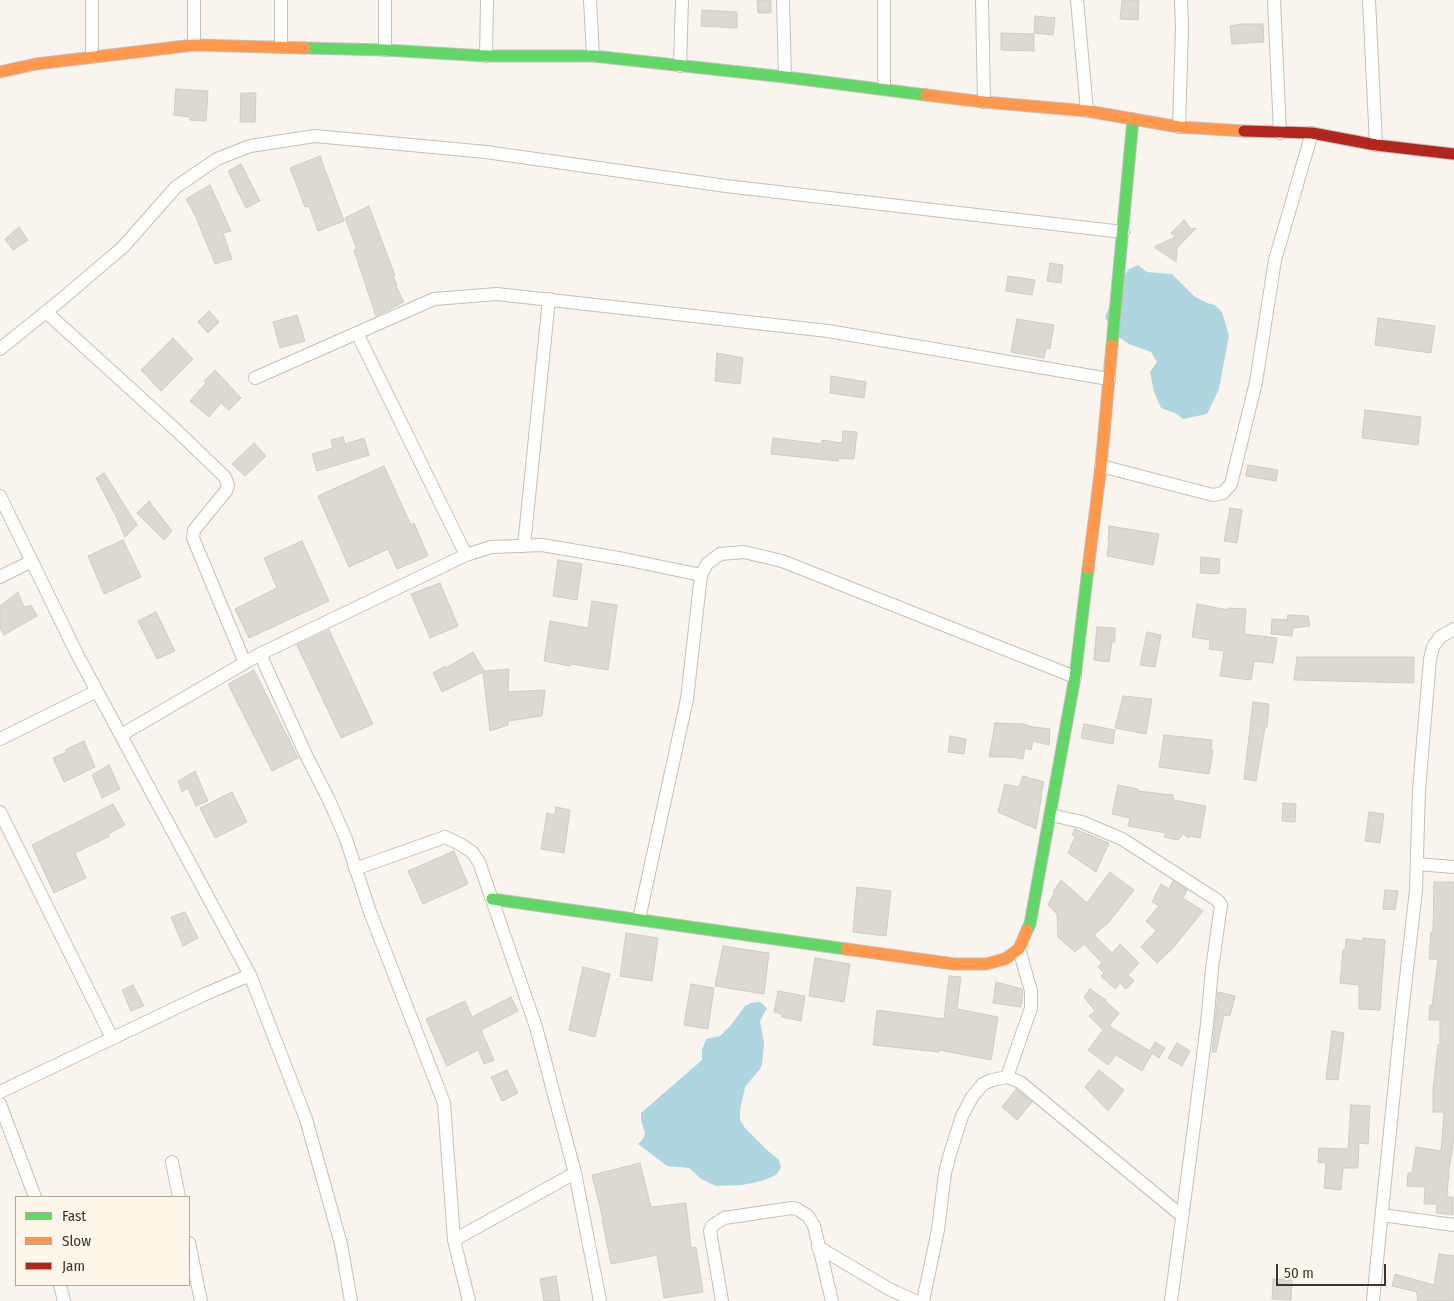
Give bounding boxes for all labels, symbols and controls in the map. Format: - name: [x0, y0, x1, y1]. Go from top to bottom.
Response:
- legend: [15, 1196, 190, 1286]
- text: Fast: [62, 1207, 86, 1225]
- text: Slow: [62, 1232, 91, 1250]
- scale bar: [1279, 1254, 1389, 1286]
- text: Jam: [62, 1257, 85, 1275]
- text: 50 m: [1284, 1264, 1314, 1282]

